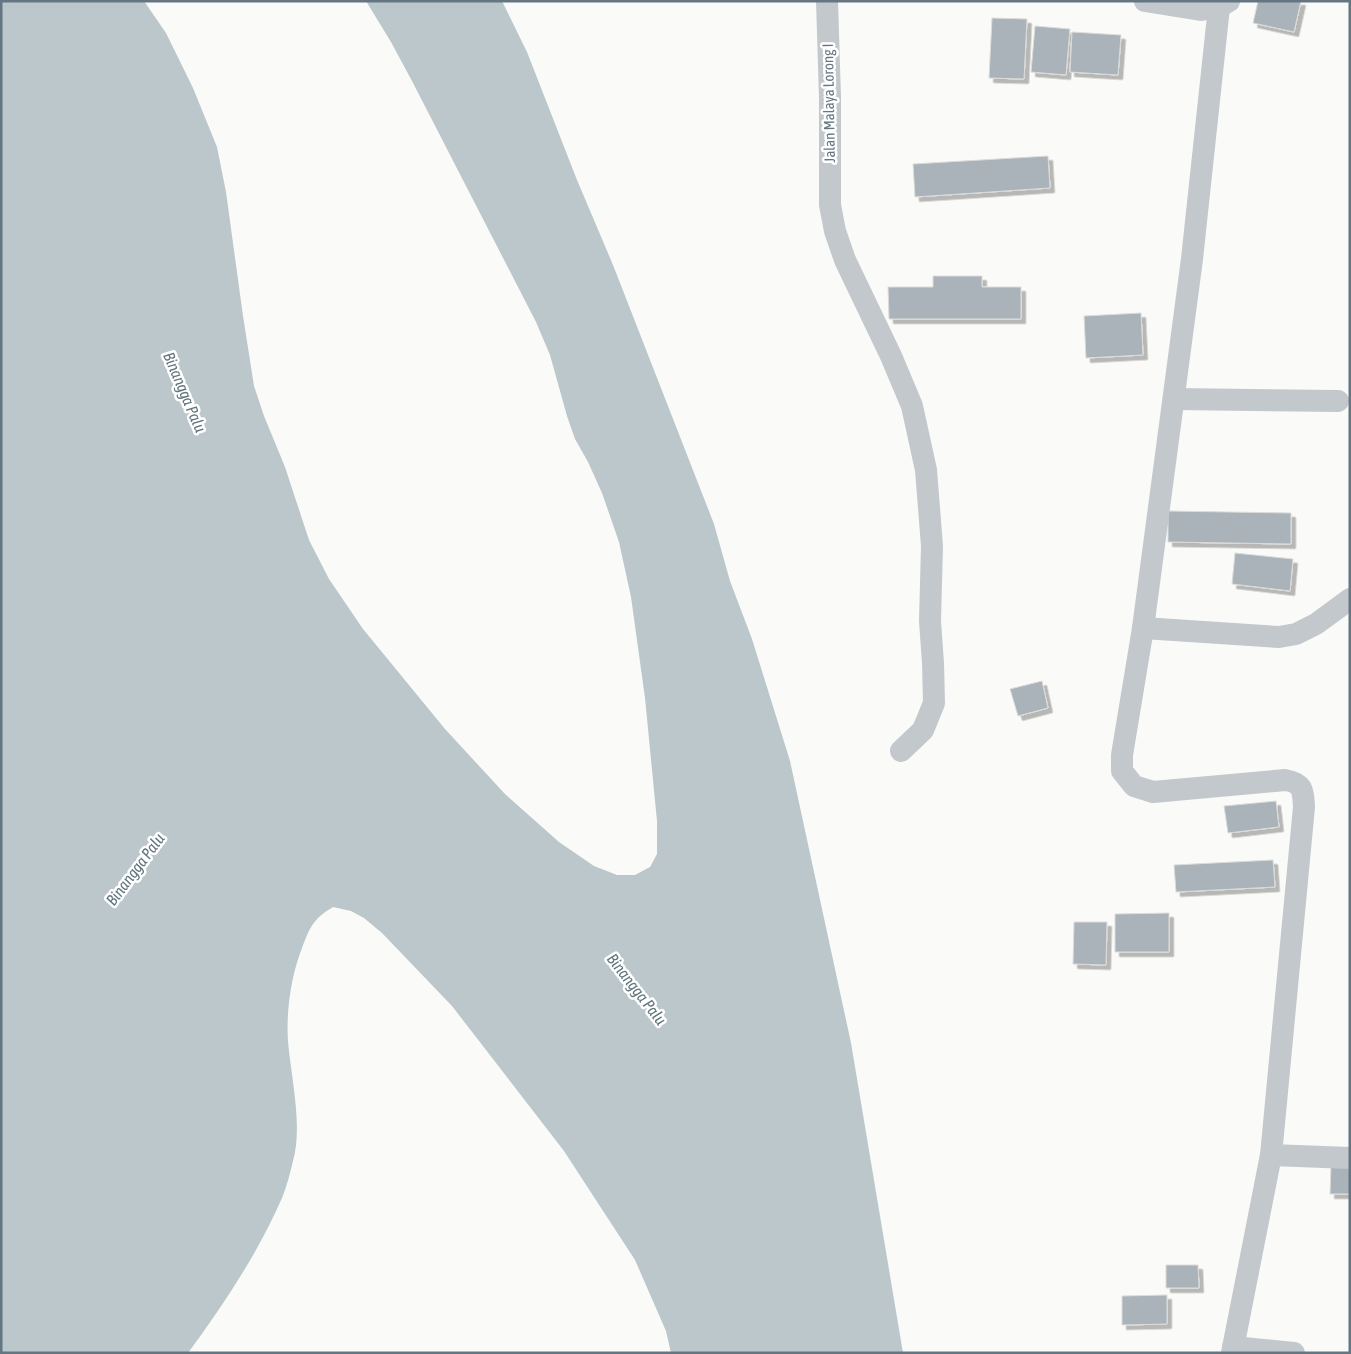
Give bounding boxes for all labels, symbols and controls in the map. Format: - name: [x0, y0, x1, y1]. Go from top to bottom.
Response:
- street label: Jalan Malaya Lorong I: [819, 43, 838, 163]
- water label: Binangga Palu: [159, 349, 210, 435]
- water label: Binangga Palu: [102, 829, 169, 909]
- water label: Binangga Palu: [603, 950, 671, 1029]

